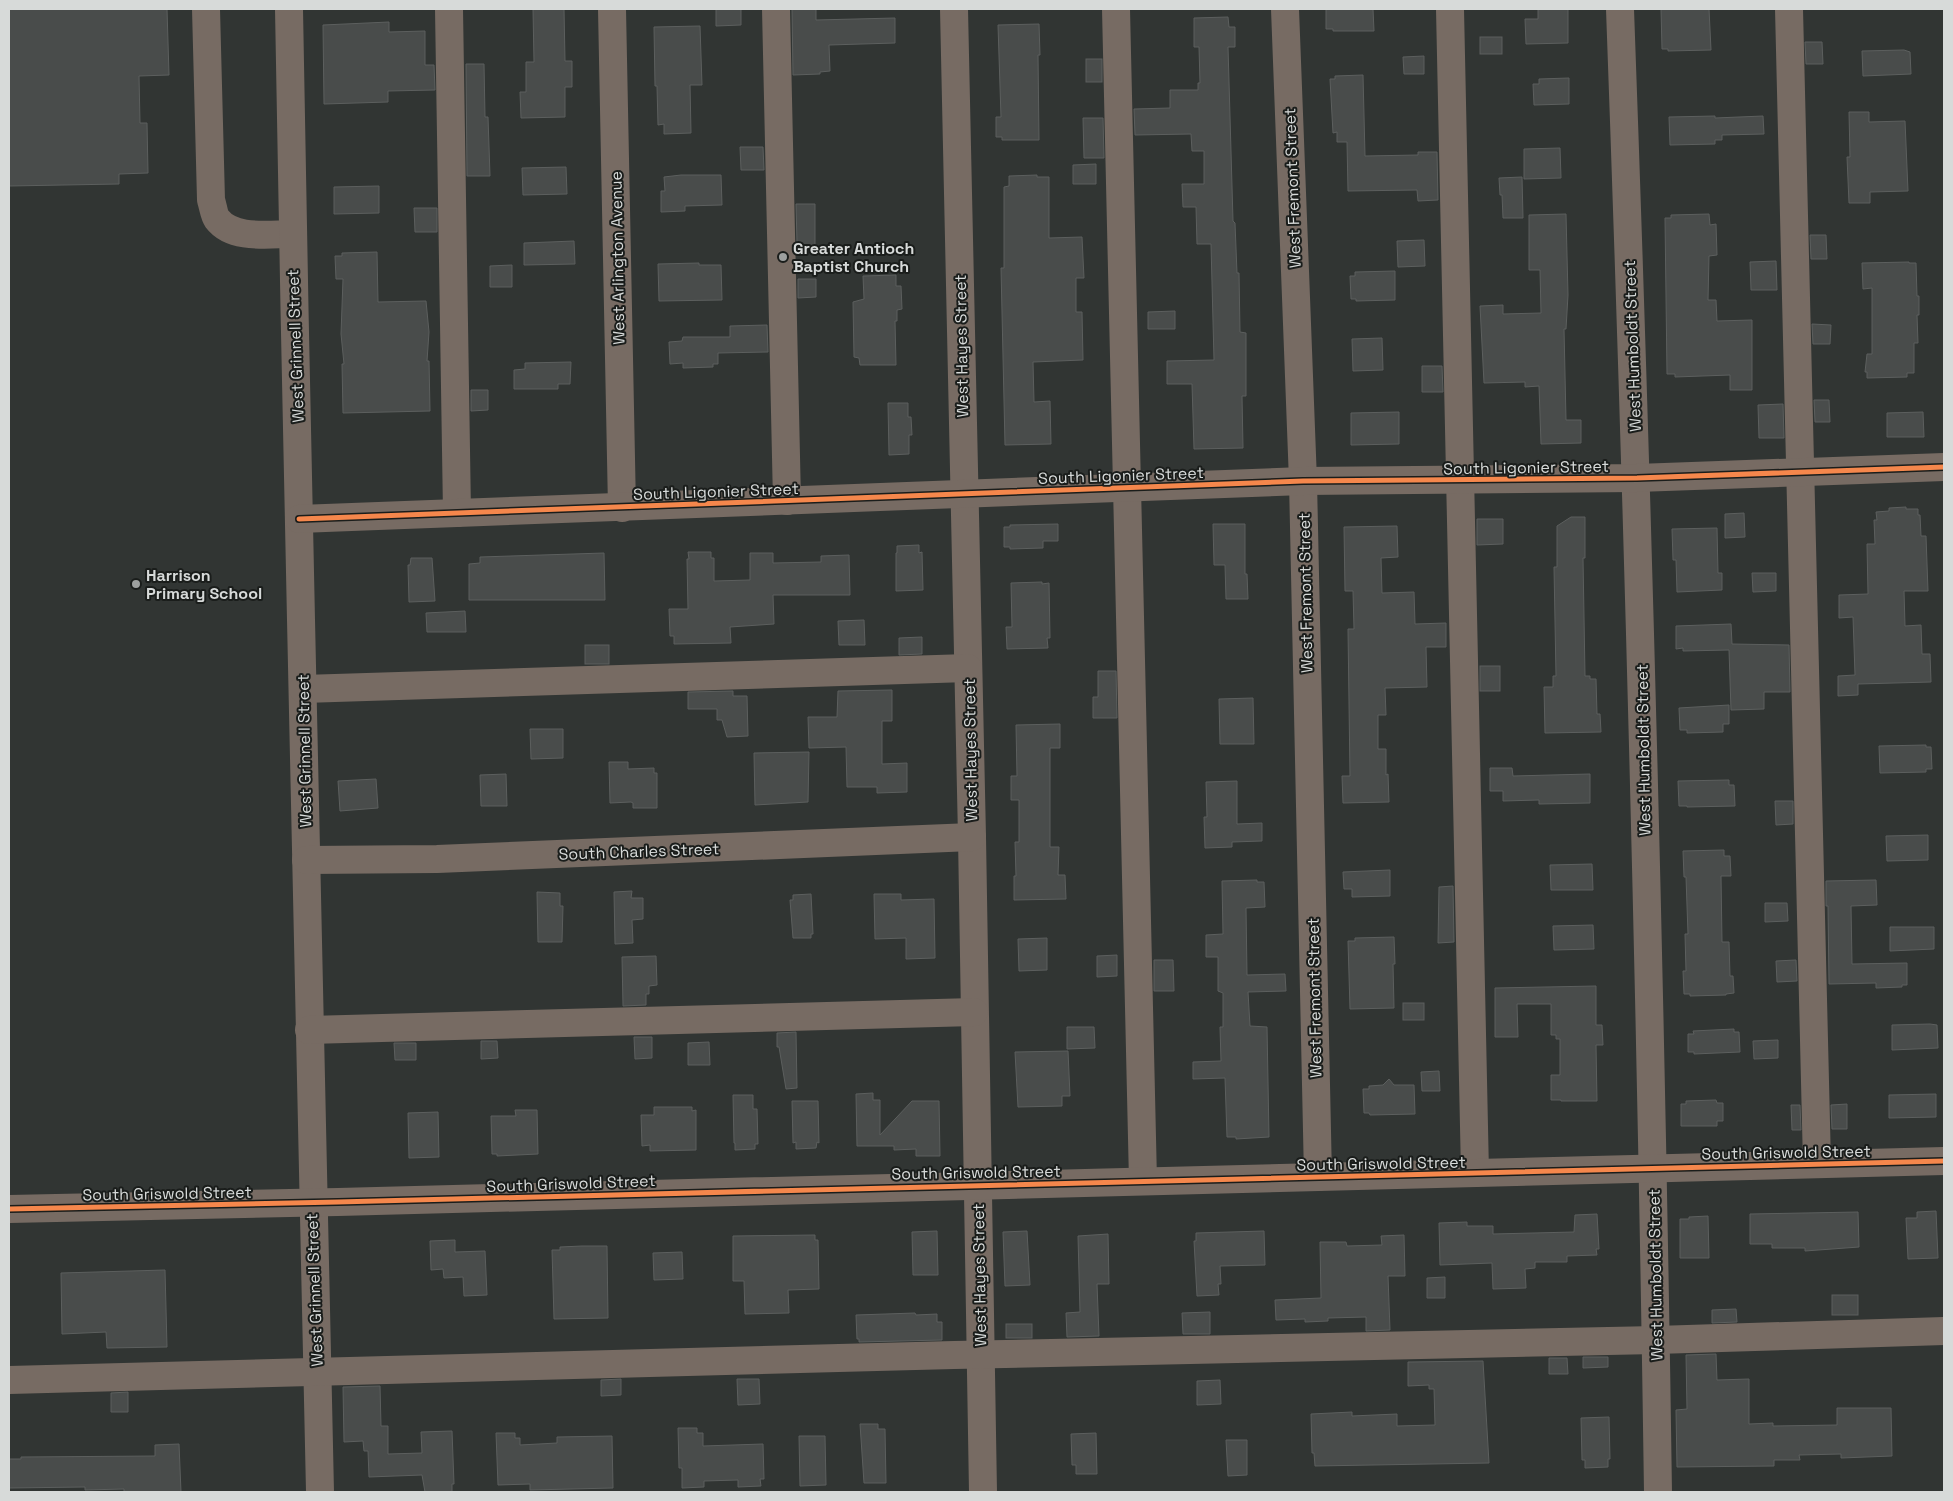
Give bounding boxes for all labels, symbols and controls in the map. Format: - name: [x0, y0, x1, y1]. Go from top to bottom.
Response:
- street label: West Fremont Street: [1279, 107, 1306, 269]
- street label: West Arlington Avenue: [605, 171, 630, 345]
- place label: Greater Antioch Baptist Church: [793, 238, 914, 277]
- marker: Greater Antioch Baptist Church: [777, 251, 789, 263]
- street label: West Humboldt Street: [1619, 260, 1646, 432]
- street label: West Grinnell Street: [282, 269, 309, 423]
- street label: West Hayes Street: [950, 274, 973, 418]
- street label: South Ligonier Street: [1443, 456, 1609, 479]
- street label: South Ligonier Street: [1038, 462, 1204, 489]
- street label: South Ligonier Street: [633, 478, 799, 505]
- street label: West Fremont Street: [1294, 513, 1317, 673]
- place label: Harrison Primary School: [146, 565, 262, 604]
- marker: Harrison Primary School: [130, 578, 142, 590]
- street label: West Humboldt Street: [1632, 664, 1655, 836]
- street label: West Grinnell Street: [293, 674, 316, 828]
- street label: West Hayes Street: [959, 678, 982, 822]
- street label: South Charles Street: [558, 838, 720, 865]
- street label: West Fremont Street: [1303, 918, 1326, 1078]
- street label: South Griswold Street: [1701, 1141, 1871, 1164]
- street label: South Griswold Street: [1296, 1152, 1466, 1175]
- street label: South Griswold Street: [891, 1161, 1061, 1184]
- street label: South Griswold Street: [486, 1170, 656, 1197]
- street label: South Griswold Street: [82, 1182, 252, 1205]
- street label: West Humboldt Street: [1644, 1189, 1667, 1361]
- street label: West Hayes Street: [968, 1203, 991, 1347]
- street label: West Grinnell Street: [301, 1213, 328, 1367]

